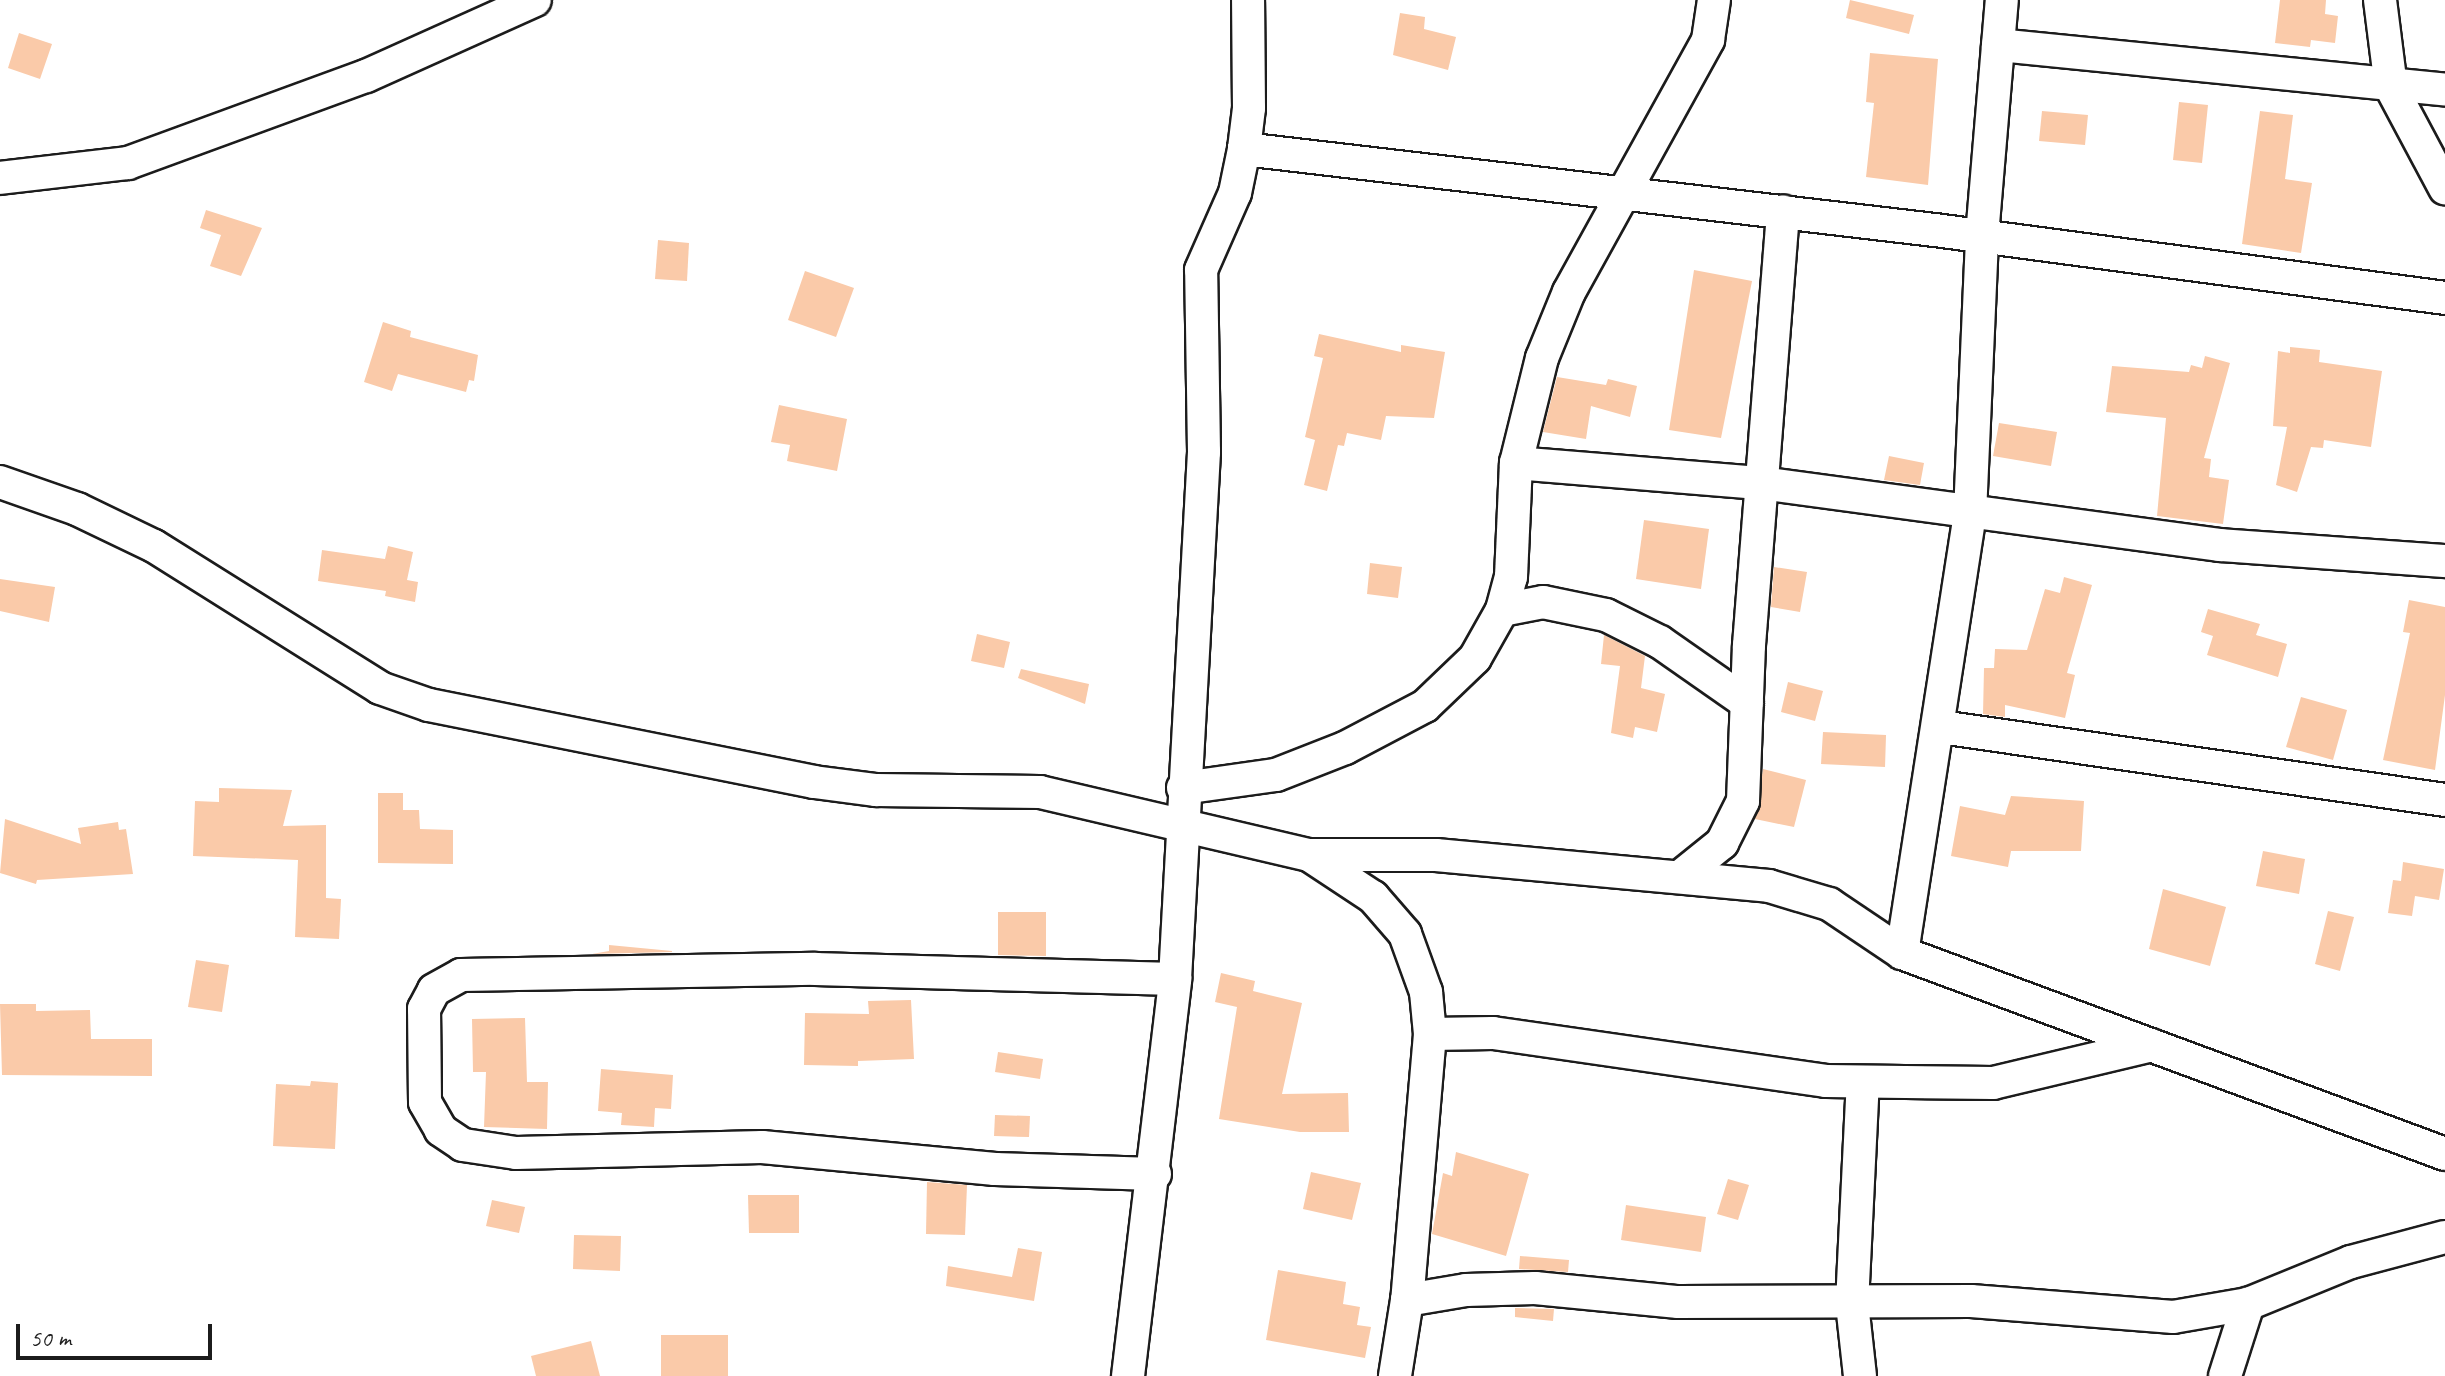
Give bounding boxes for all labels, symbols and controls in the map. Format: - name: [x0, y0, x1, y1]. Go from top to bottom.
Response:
- scale bar: [20, 1308, 216, 1358]
- text: 50 m: [30, 1323, 71, 1353]

